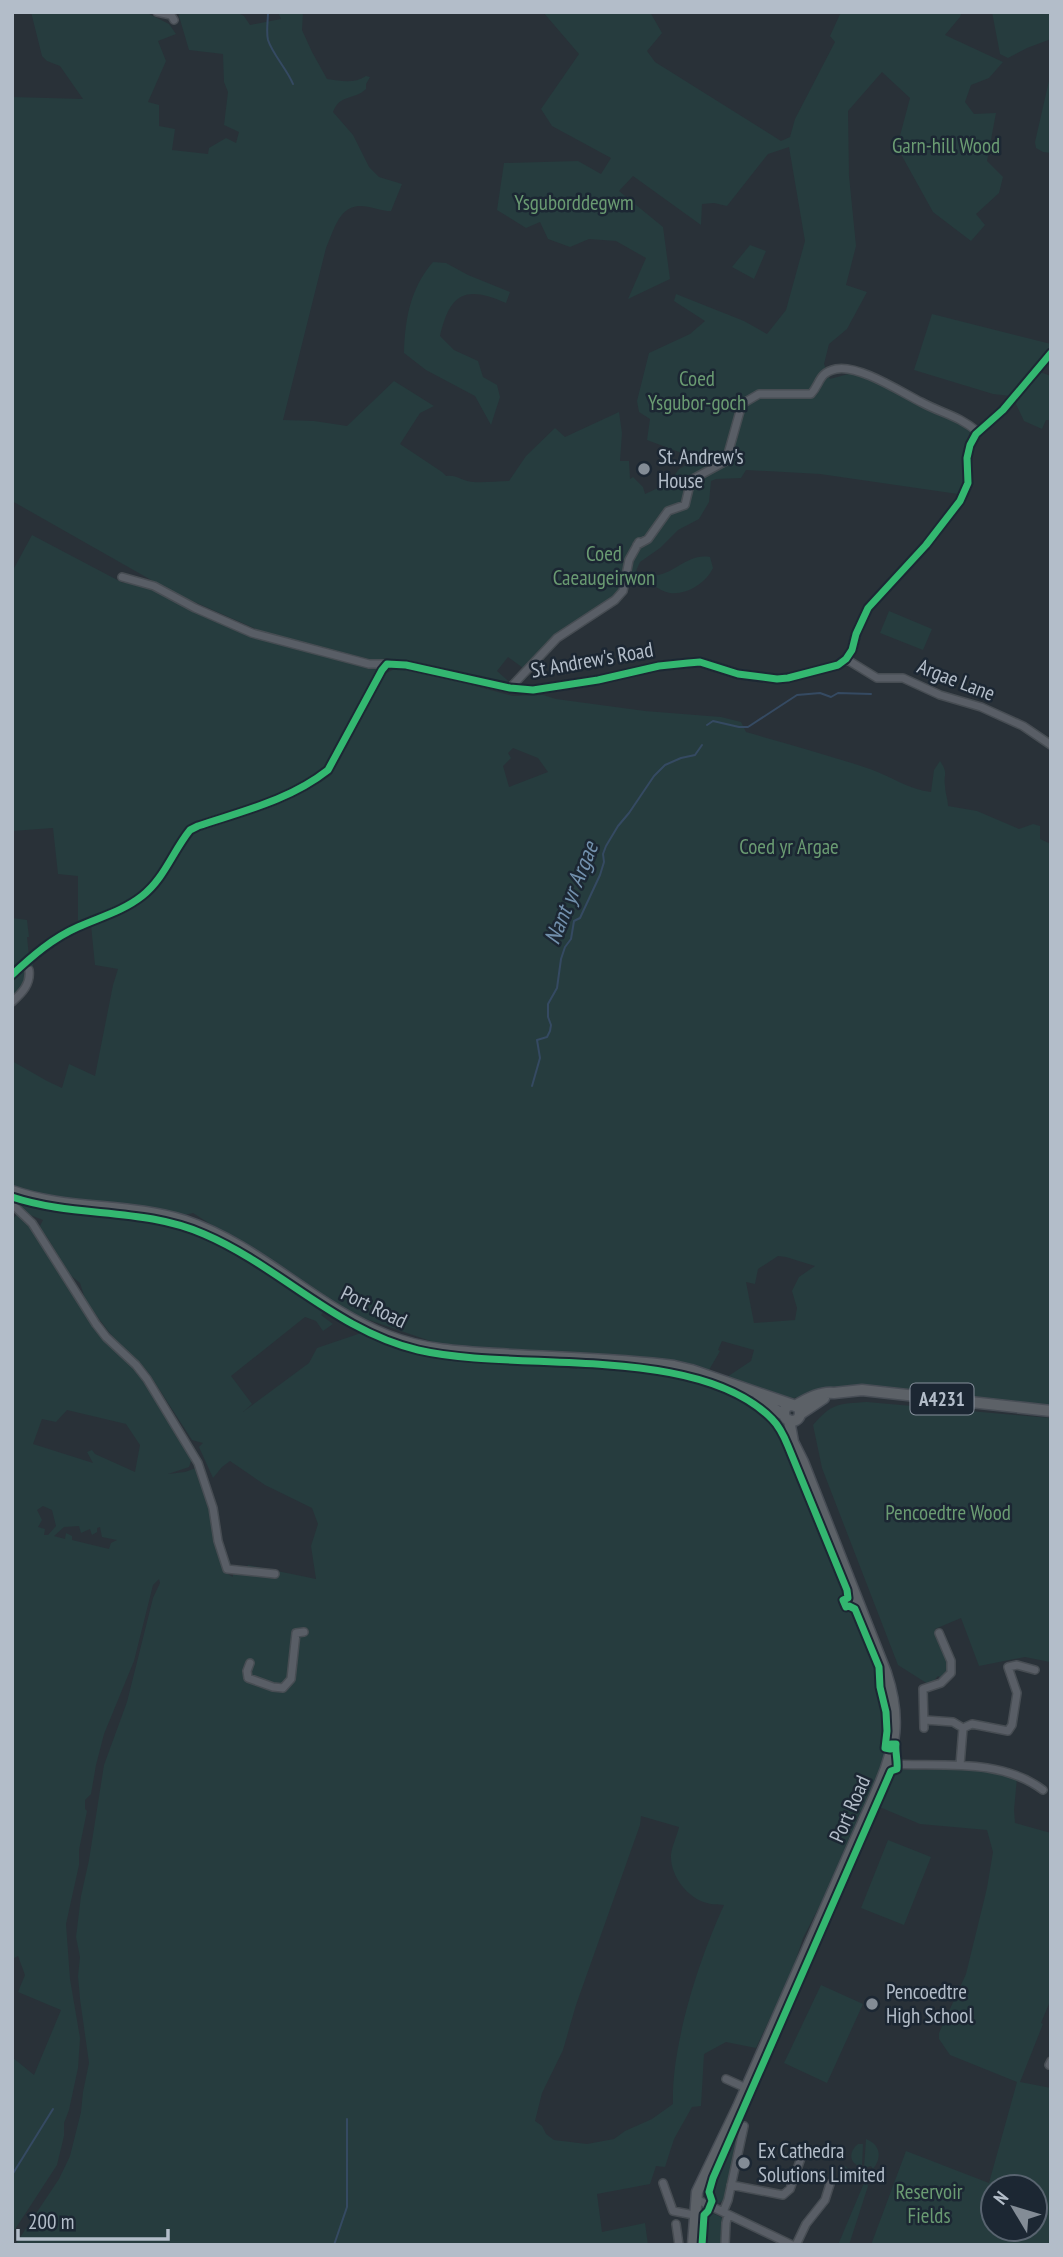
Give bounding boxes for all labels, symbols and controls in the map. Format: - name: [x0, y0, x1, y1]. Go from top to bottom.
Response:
- park label: Garn-hill Wood: [892, 132, 1000, 159]
- park label: Ysguborddegwm: [514, 189, 634, 216]
- park label: Coed Ysgubor-goch: [648, 365, 746, 416]
- place label: St. Andrew's House: [658, 443, 744, 494]
- marker: St. Andrew's House: [636, 461, 652, 477]
- park label: Coed Caeaugeirwon: [553, 540, 655, 591]
- street label: St Andrew's Road: [529, 635, 655, 684]
- street label: Argae Lane: [914, 652, 999, 707]
- park label: Coed yr Argae: [739, 833, 839, 860]
- water label: Nant yr Argae: [537, 836, 605, 948]
- street label: Port Road: [337, 1279, 412, 1334]
- road number: A4231: [911, 1384, 974, 1414]
- park label: Pencoedtre Wood: [885, 1499, 1011, 1526]
- street label: Port Road: [823, 1771, 876, 1846]
- place label: Pencoedtre High School: [886, 1978, 973, 2029]
- marker: Pencoedtre High School: [864, 1996, 880, 2012]
- place label: Ex Cathedra Solutions Limited: [758, 2137, 885, 2188]
- marker: Ex Cathedra Solutions Limited: [736, 2155, 752, 2171]
- north arrow: [979, 2173, 1049, 2243]
- park label: Reservoir Fields: [896, 2178, 963, 2229]
- text: N: [988, 2186, 1013, 2209]
- scale bar: [18, 2198, 168, 2242]
- text: 200 m: [28, 2208, 74, 2235]

